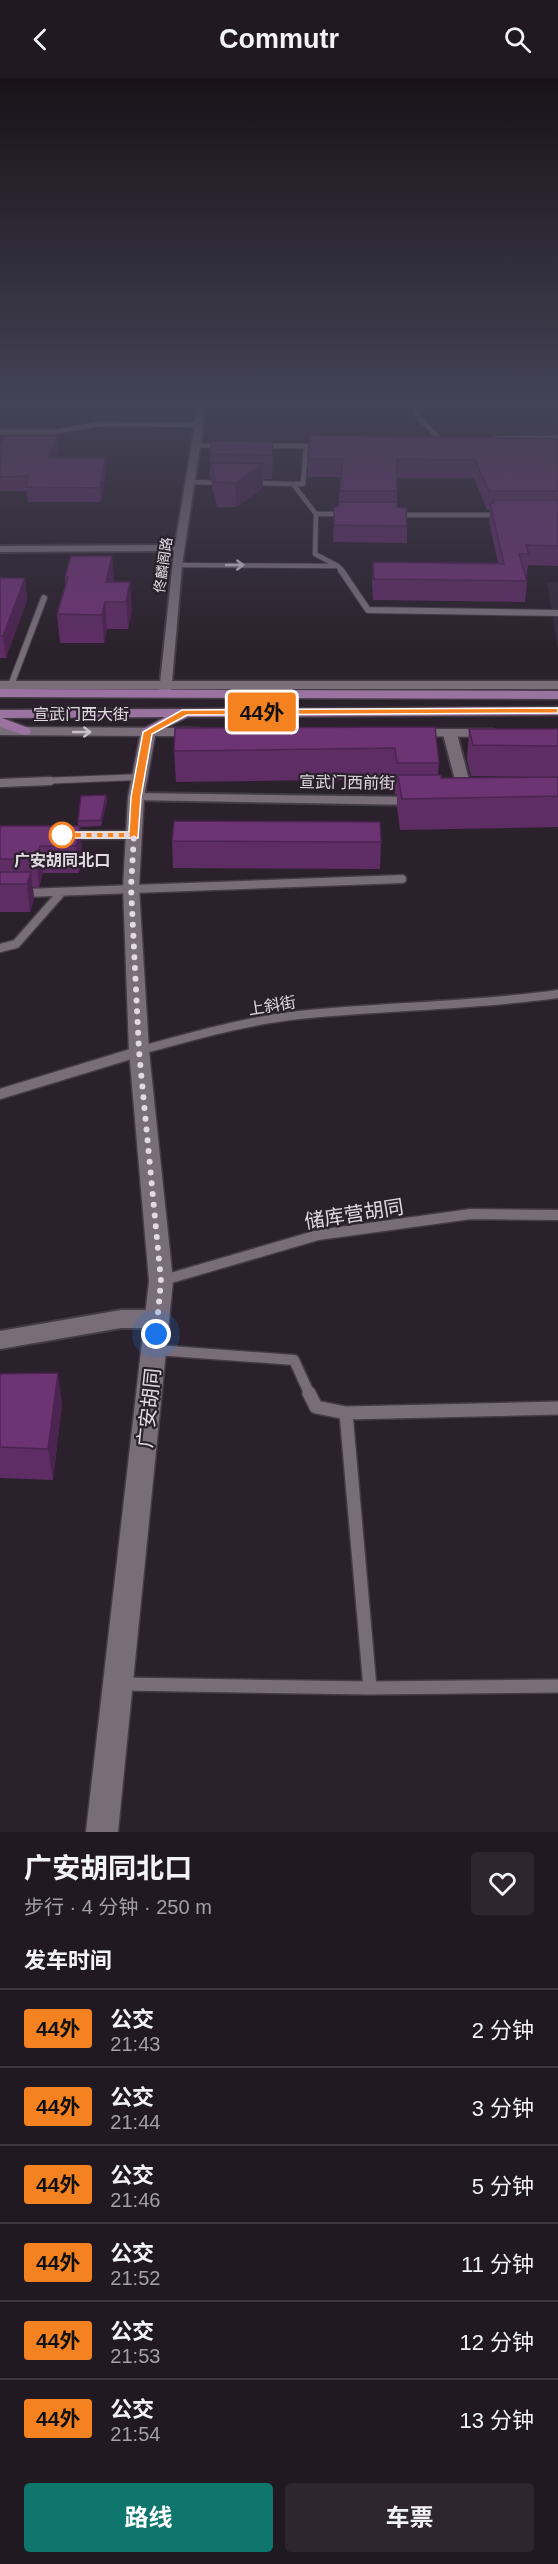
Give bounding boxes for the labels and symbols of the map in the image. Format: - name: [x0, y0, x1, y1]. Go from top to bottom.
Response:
- street label: 佟麟阁路: [151, 536, 175, 594]
- one-way arrow: [225, 559, 245, 571]
- line badge: 44外: [228, 692, 296, 732]
- street label: 宣武门西大街: [33, 706, 129, 723]
- one-way arrow: [72, 726, 92, 738]
- street label: 宣武门西前街: [299, 773, 395, 792]
- marker: 广安胡同北口: [49, 822, 75, 848]
- place label: 广安胡同北口: [14, 852, 110, 869]
- street label: 上斜街: [247, 993, 297, 1018]
- street label: 储库营胡同: [303, 1195, 405, 1233]
- your location: [141, 1319, 171, 1349]
- street label: 广安胡同: [134, 1367, 164, 1449]

